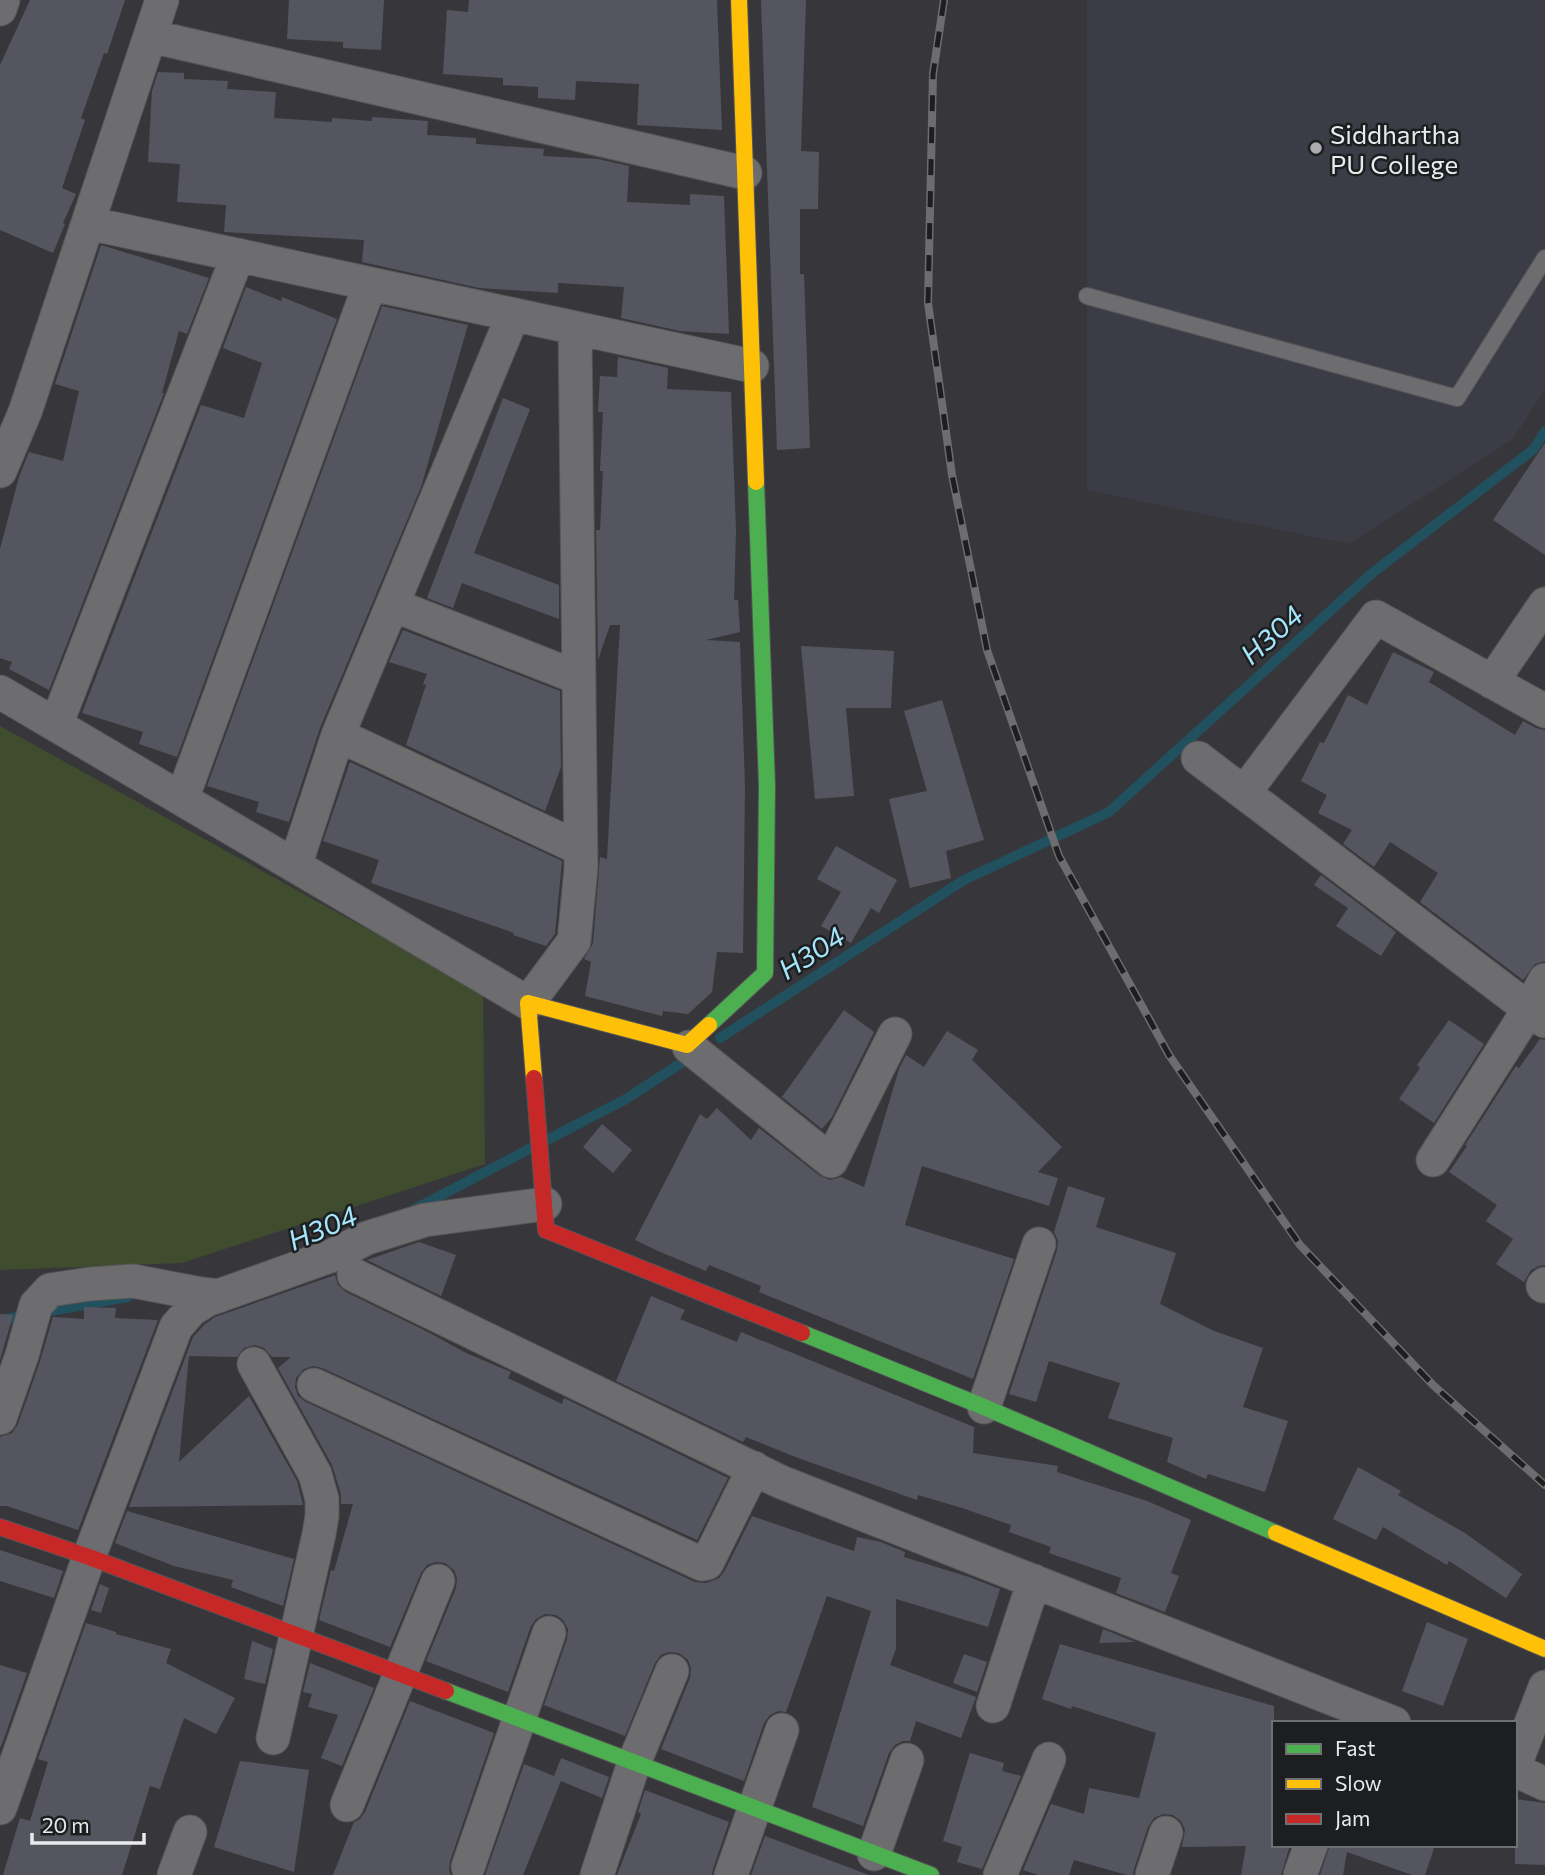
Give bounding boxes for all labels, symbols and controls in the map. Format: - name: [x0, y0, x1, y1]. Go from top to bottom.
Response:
- place label: Siddhartha PU College: [1330, 118, 1460, 179]
- marker: Siddhartha PU College: [1308, 140, 1324, 156]
- water label: H304: [1233, 597, 1309, 671]
- water label: H304: [772, 918, 850, 986]
- water label: H304: [282, 1197, 362, 1257]
- legend: [1272, 1721, 1517, 1847]
- text: Fast: [1335, 1735, 1376, 1760]
- text: Slow: [1335, 1770, 1382, 1795]
- scale bar: [32, 1801, 144, 1845]
- text: Jam: [1335, 1805, 1370, 1830]
- text: 20 m: [42, 1812, 90, 1837]

